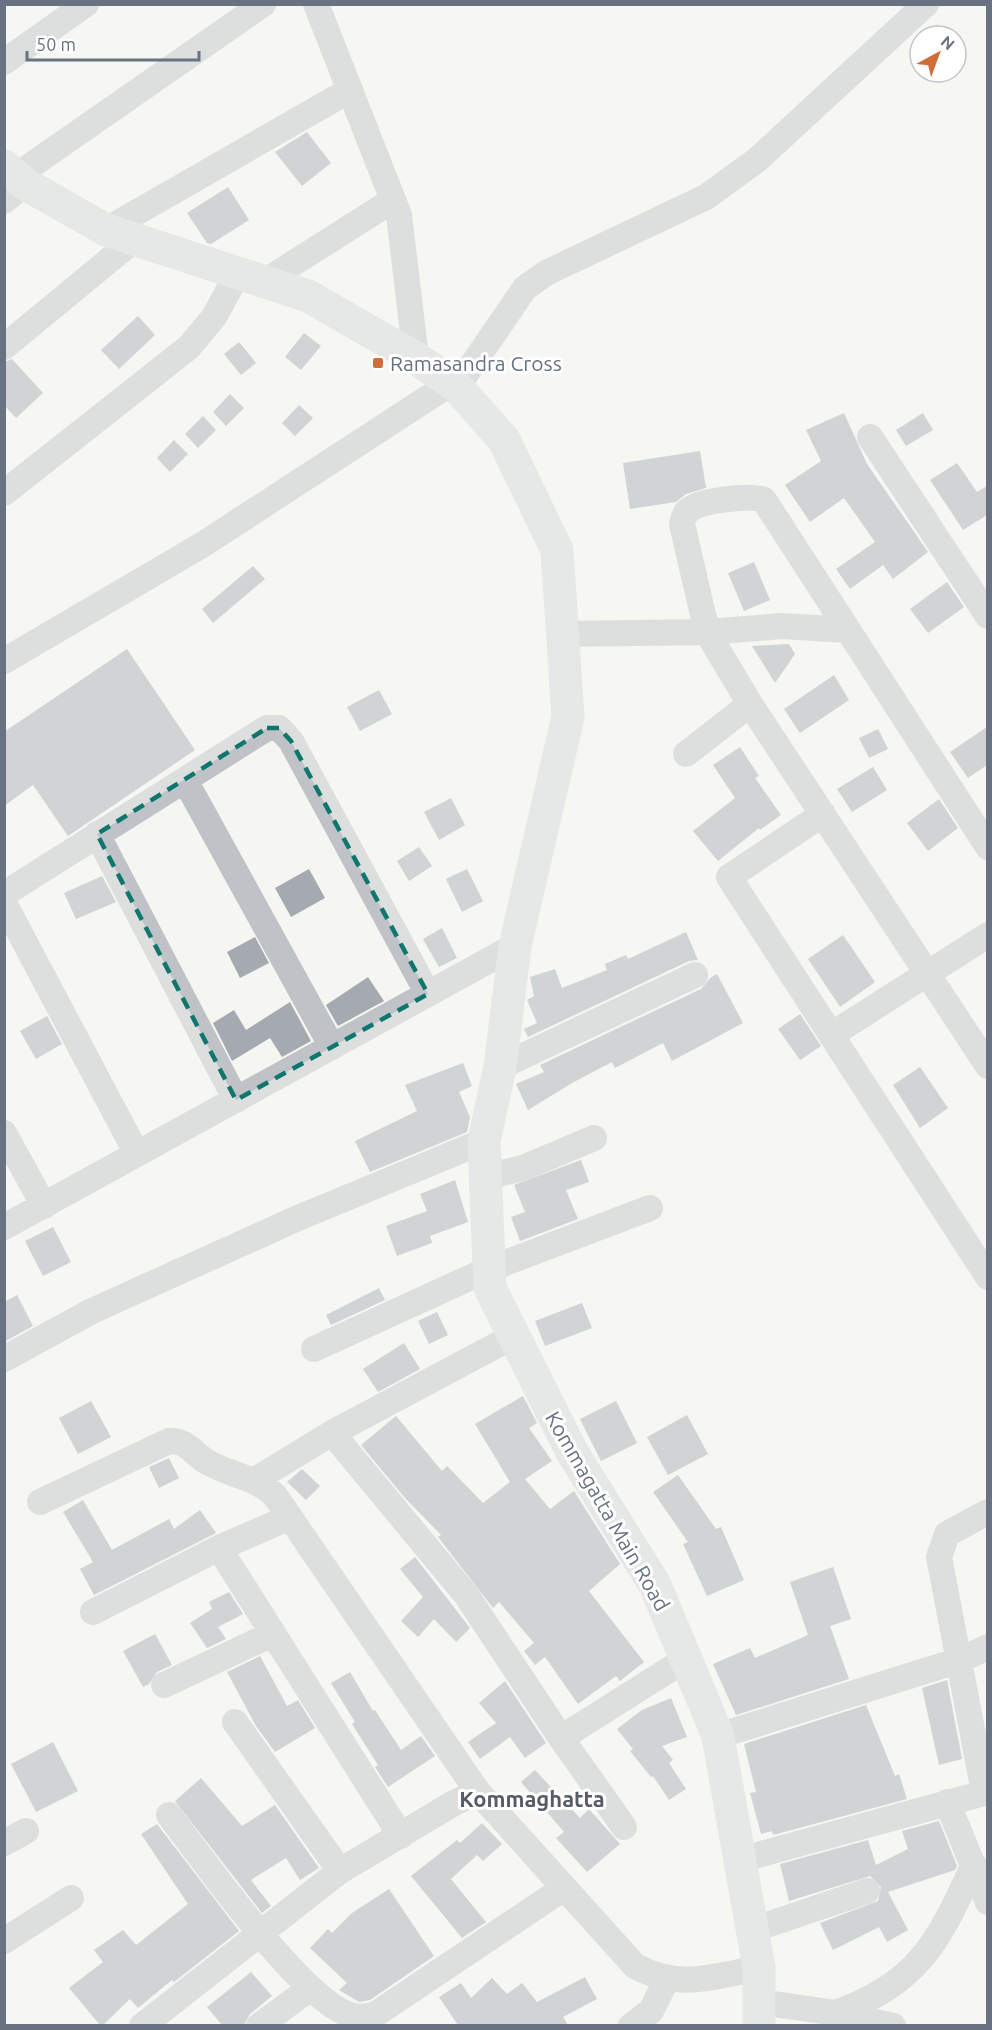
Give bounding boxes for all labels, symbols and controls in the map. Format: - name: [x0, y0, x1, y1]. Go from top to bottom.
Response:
- scale bar: [27, 24, 200, 62]
- north arrow: [908, 24, 968, 84]
- text: N: [937, 32, 958, 53]
- text: 50 m: [36, 34, 76, 54]
- place label: Ramasandra Cross: [390, 351, 562, 375]
- marker: Ramasandra Cross: [371, 356, 385, 370]
- street label: Kommagatta Main Road: [541, 1407, 675, 1615]
- district label: Kommaghatta: [459, 1786, 605, 1811]

